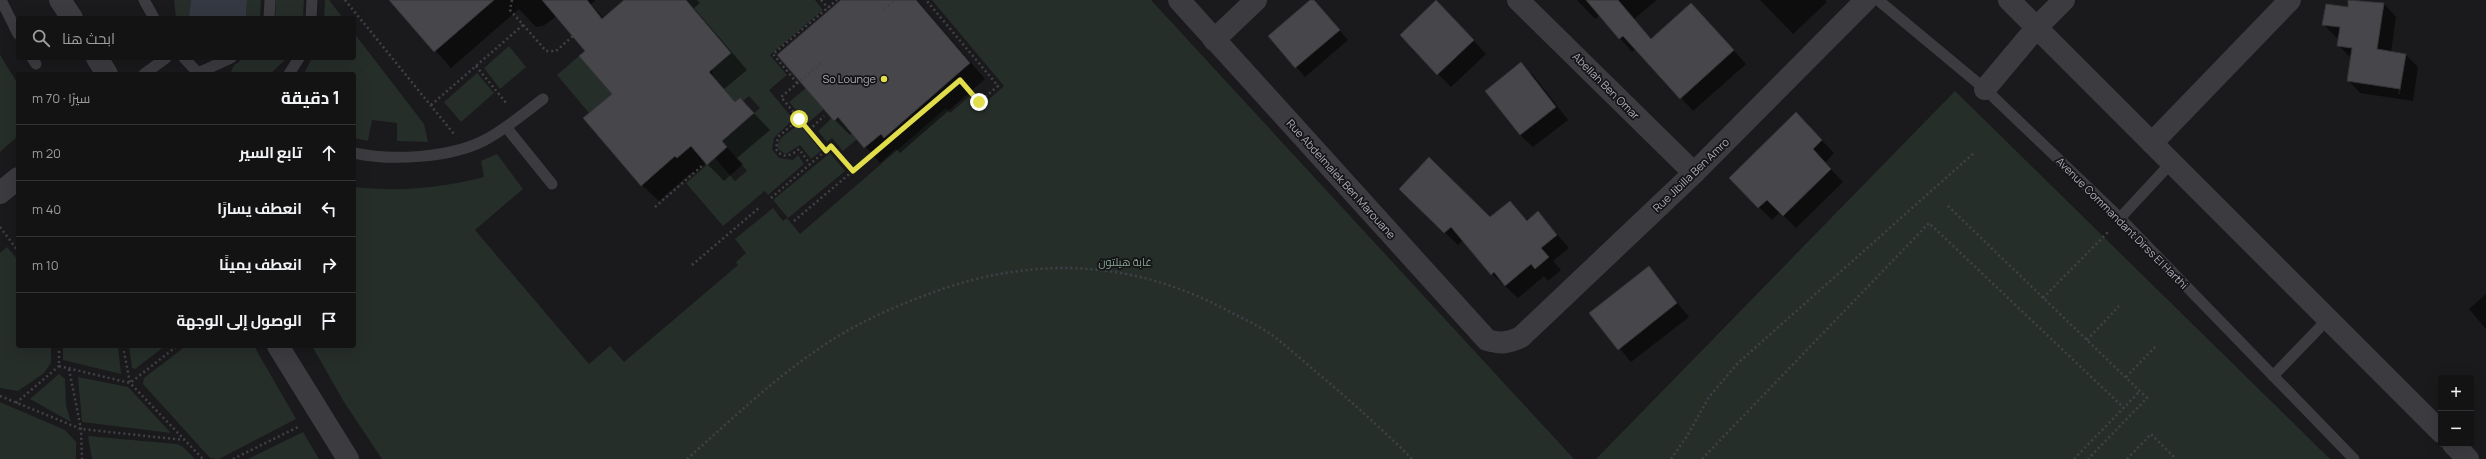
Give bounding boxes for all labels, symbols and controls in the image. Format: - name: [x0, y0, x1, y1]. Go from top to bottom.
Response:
- search box: [16, 16, 356, 60]
- icon: search: [30, 27, 52, 49]
- text: ابحث هنا: [62, 28, 115, 49]
- street label: Abellah Ben Omar: [1570, 49, 1643, 122]
- place label: So Lounge: [822, 71, 877, 86]
- marker: So Lounge: [879, 74, 889, 84]
- text: 1 دقيقة: [281, 86, 340, 109]
- text: سيرًا · 70 m: [32, 89, 90, 107]
- route end: [970, 93, 988, 111]
- route start: [790, 110, 808, 128]
- street label: Rue Abdelmalek Ben Marouane: [1284, 116, 1400, 242]
- street label: Rue Jibilla Ben Amro: [1649, 134, 1732, 215]
- text: تابع السير: [239, 142, 302, 163]
- icon: ahead: [318, 142, 340, 164]
- text: 20 m: [32, 144, 61, 162]
- street label: Avenue Commandant Dirss El Harthi: [2053, 153, 2192, 292]
- text: انعطف يسارًا: [217, 198, 302, 219]
- icon: left: [318, 198, 340, 220]
- text: 40 m: [32, 200, 61, 218]
- text: انعطف يمينًا: [219, 254, 302, 275]
- icon: right: [318, 254, 340, 276]
- park label: غابة هيلتون: [1098, 254, 1152, 269]
- text: 10 m: [32, 256, 59, 274]
- text: الوصول إلى الوجهة: [176, 310, 302, 331]
- icon: arrive: [318, 310, 340, 332]
- map controls: [2438, 375, 2474, 447]
- button: +: [2438, 375, 2474, 411]
- button: −: [2438, 411, 2474, 447]

